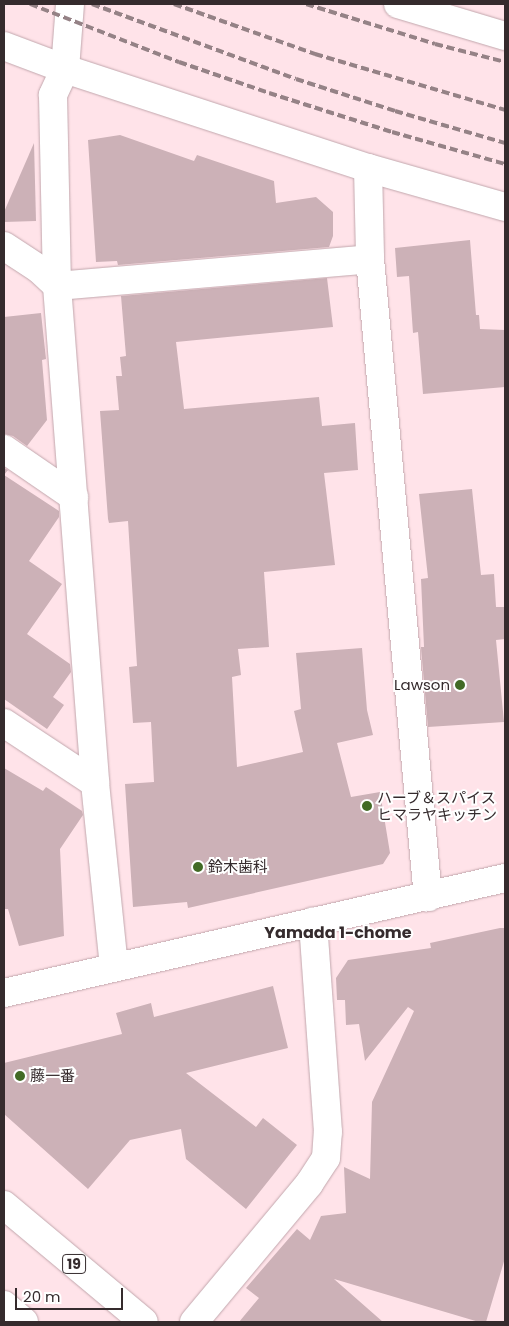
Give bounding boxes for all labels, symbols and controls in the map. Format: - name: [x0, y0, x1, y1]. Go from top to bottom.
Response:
- place label: Lawson: [394, 676, 450, 694]
- marker: Lawson: [454, 679, 466, 691]
- place label: ハーブ＆スパイス ヒマラヤキッチン: [377, 788, 497, 823]
- marker: ハーブ＆スパイス ヒマラヤキッチン: [361, 800, 373, 812]
- place label: 鈴木歯科: [208, 858, 268, 876]
- marker: 鈴木歯科: [192, 861, 204, 873]
- district label: Yamada 1-chome: [264, 923, 412, 943]
- place label: 藤一番: [30, 1067, 75, 1085]
- marker: 藤一番: [14, 1070, 26, 1082]
- road number: 19: [62, 1252, 86, 1276]
- scale bar: [18, 1278, 125, 1310]
- text: 20 m: [23, 1286, 61, 1307]

